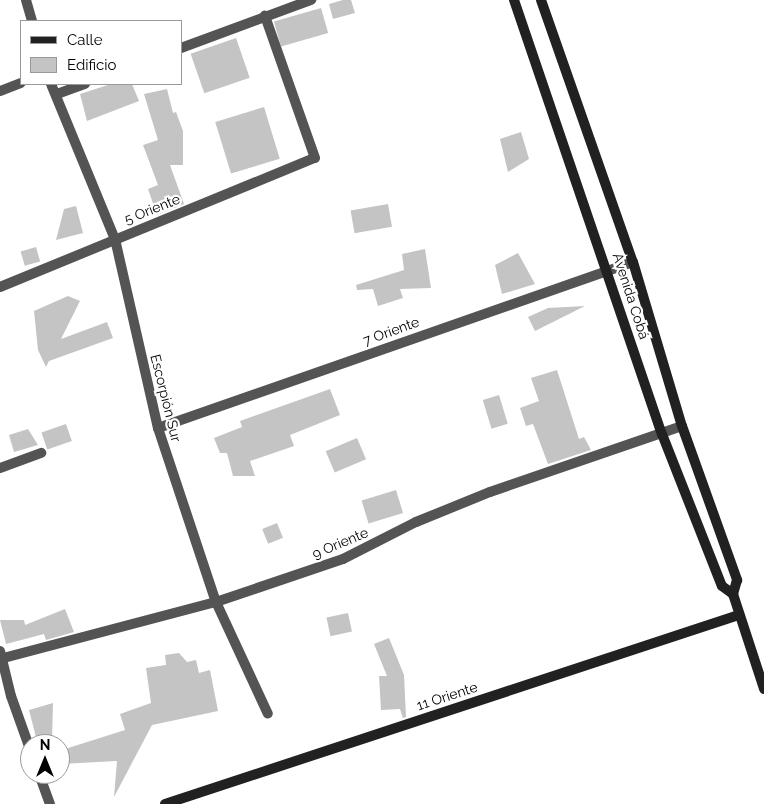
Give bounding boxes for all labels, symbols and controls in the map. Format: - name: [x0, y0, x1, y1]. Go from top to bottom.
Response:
- legend: [20, 20, 182, 85]
- text: Calle: [67, 31, 102, 49]
- text: Edificio: [67, 56, 117, 74]
- street label: 5 Oriente: [122, 190, 182, 228]
- street label: Avenida Cobá: [609, 251, 653, 341]
- street label: 7 Oriente: [361, 313, 421, 349]
- street label: Escorpión Sur: [147, 352, 185, 444]
- street label: 9 Oriente: [309, 524, 371, 562]
- street label: 11 Oriente: [414, 678, 480, 714]
- north arrow: [20, 734, 70, 784]
- text: N: [40, 737, 50, 753]

